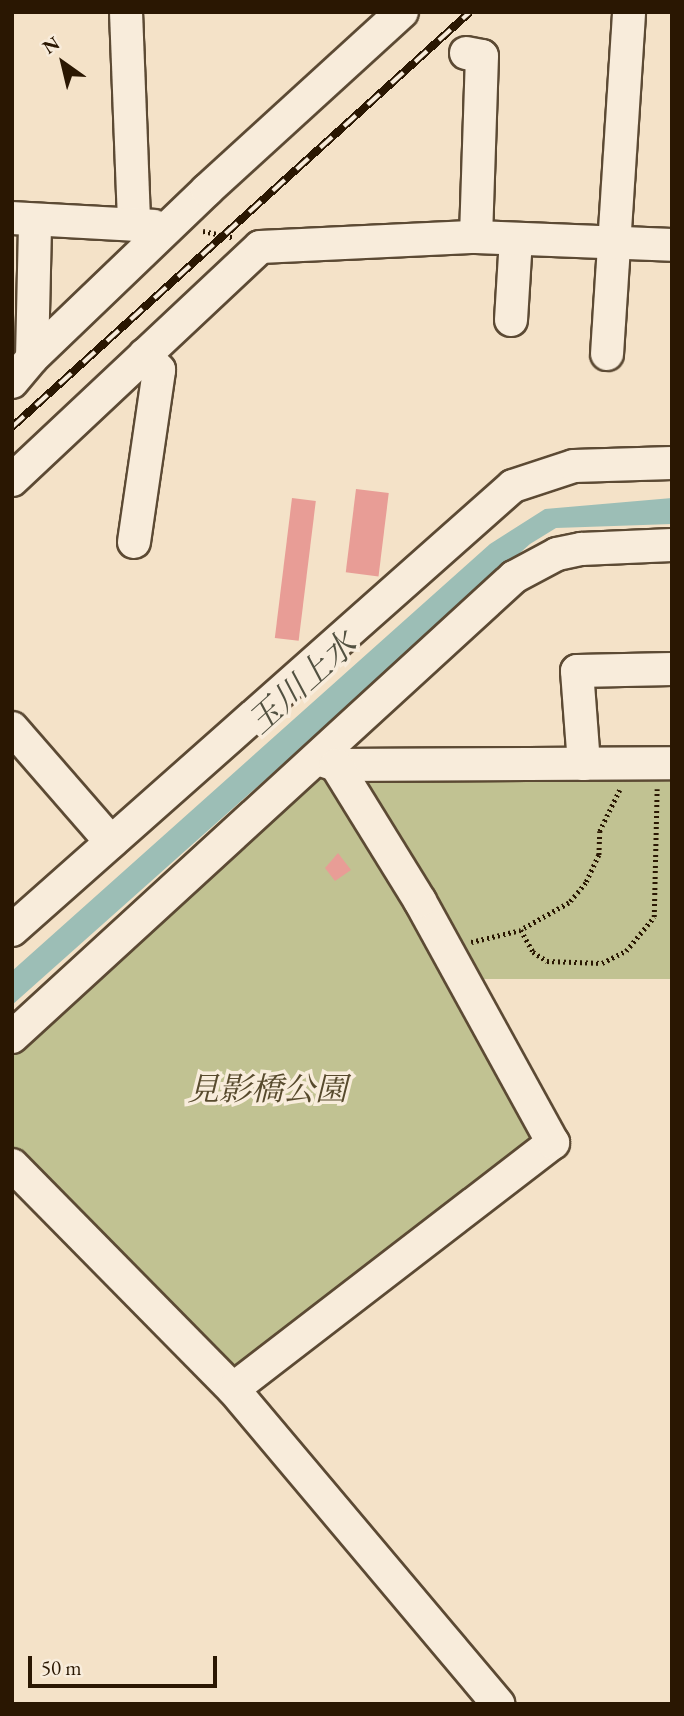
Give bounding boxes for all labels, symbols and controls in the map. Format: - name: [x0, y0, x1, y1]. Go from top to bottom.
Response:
- north arrow: [28, 28, 98, 98]
- text: N: [38, 31, 64, 60]
- water label: 玉川上水: [240, 624, 364, 742]
- park label: 見影橋公園: [187, 1070, 347, 1108]
- scale bar: [32, 1642, 220, 1686]
- text: 50 m: [41, 1654, 82, 1681]

